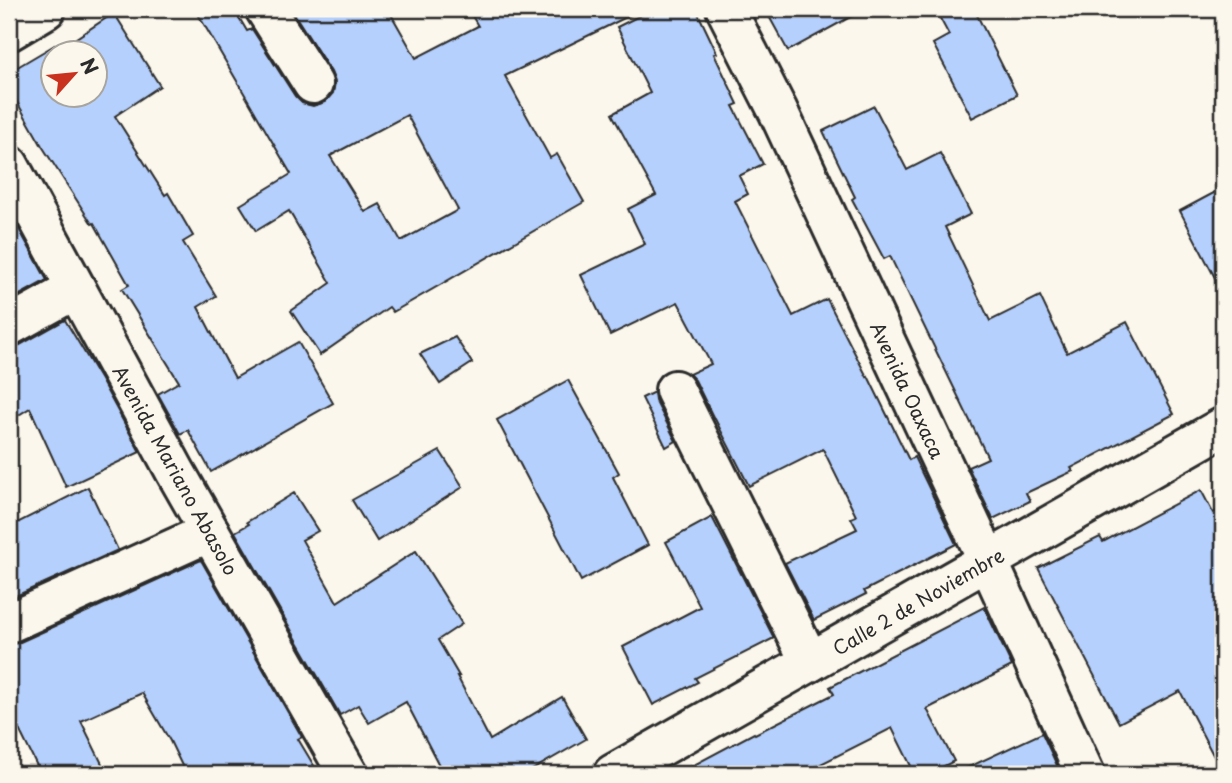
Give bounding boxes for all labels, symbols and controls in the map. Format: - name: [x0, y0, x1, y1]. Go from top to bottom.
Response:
- north arrow: [38, 38, 108, 108]
- text: N: [74, 53, 106, 79]
- street label: Avenida Oaxaca: [864, 317, 952, 464]
- street label: Avenida Mariano Abasolo: [106, 360, 246, 580]
- street label: Calle 2 de Noviembre: [827, 540, 1009, 662]

